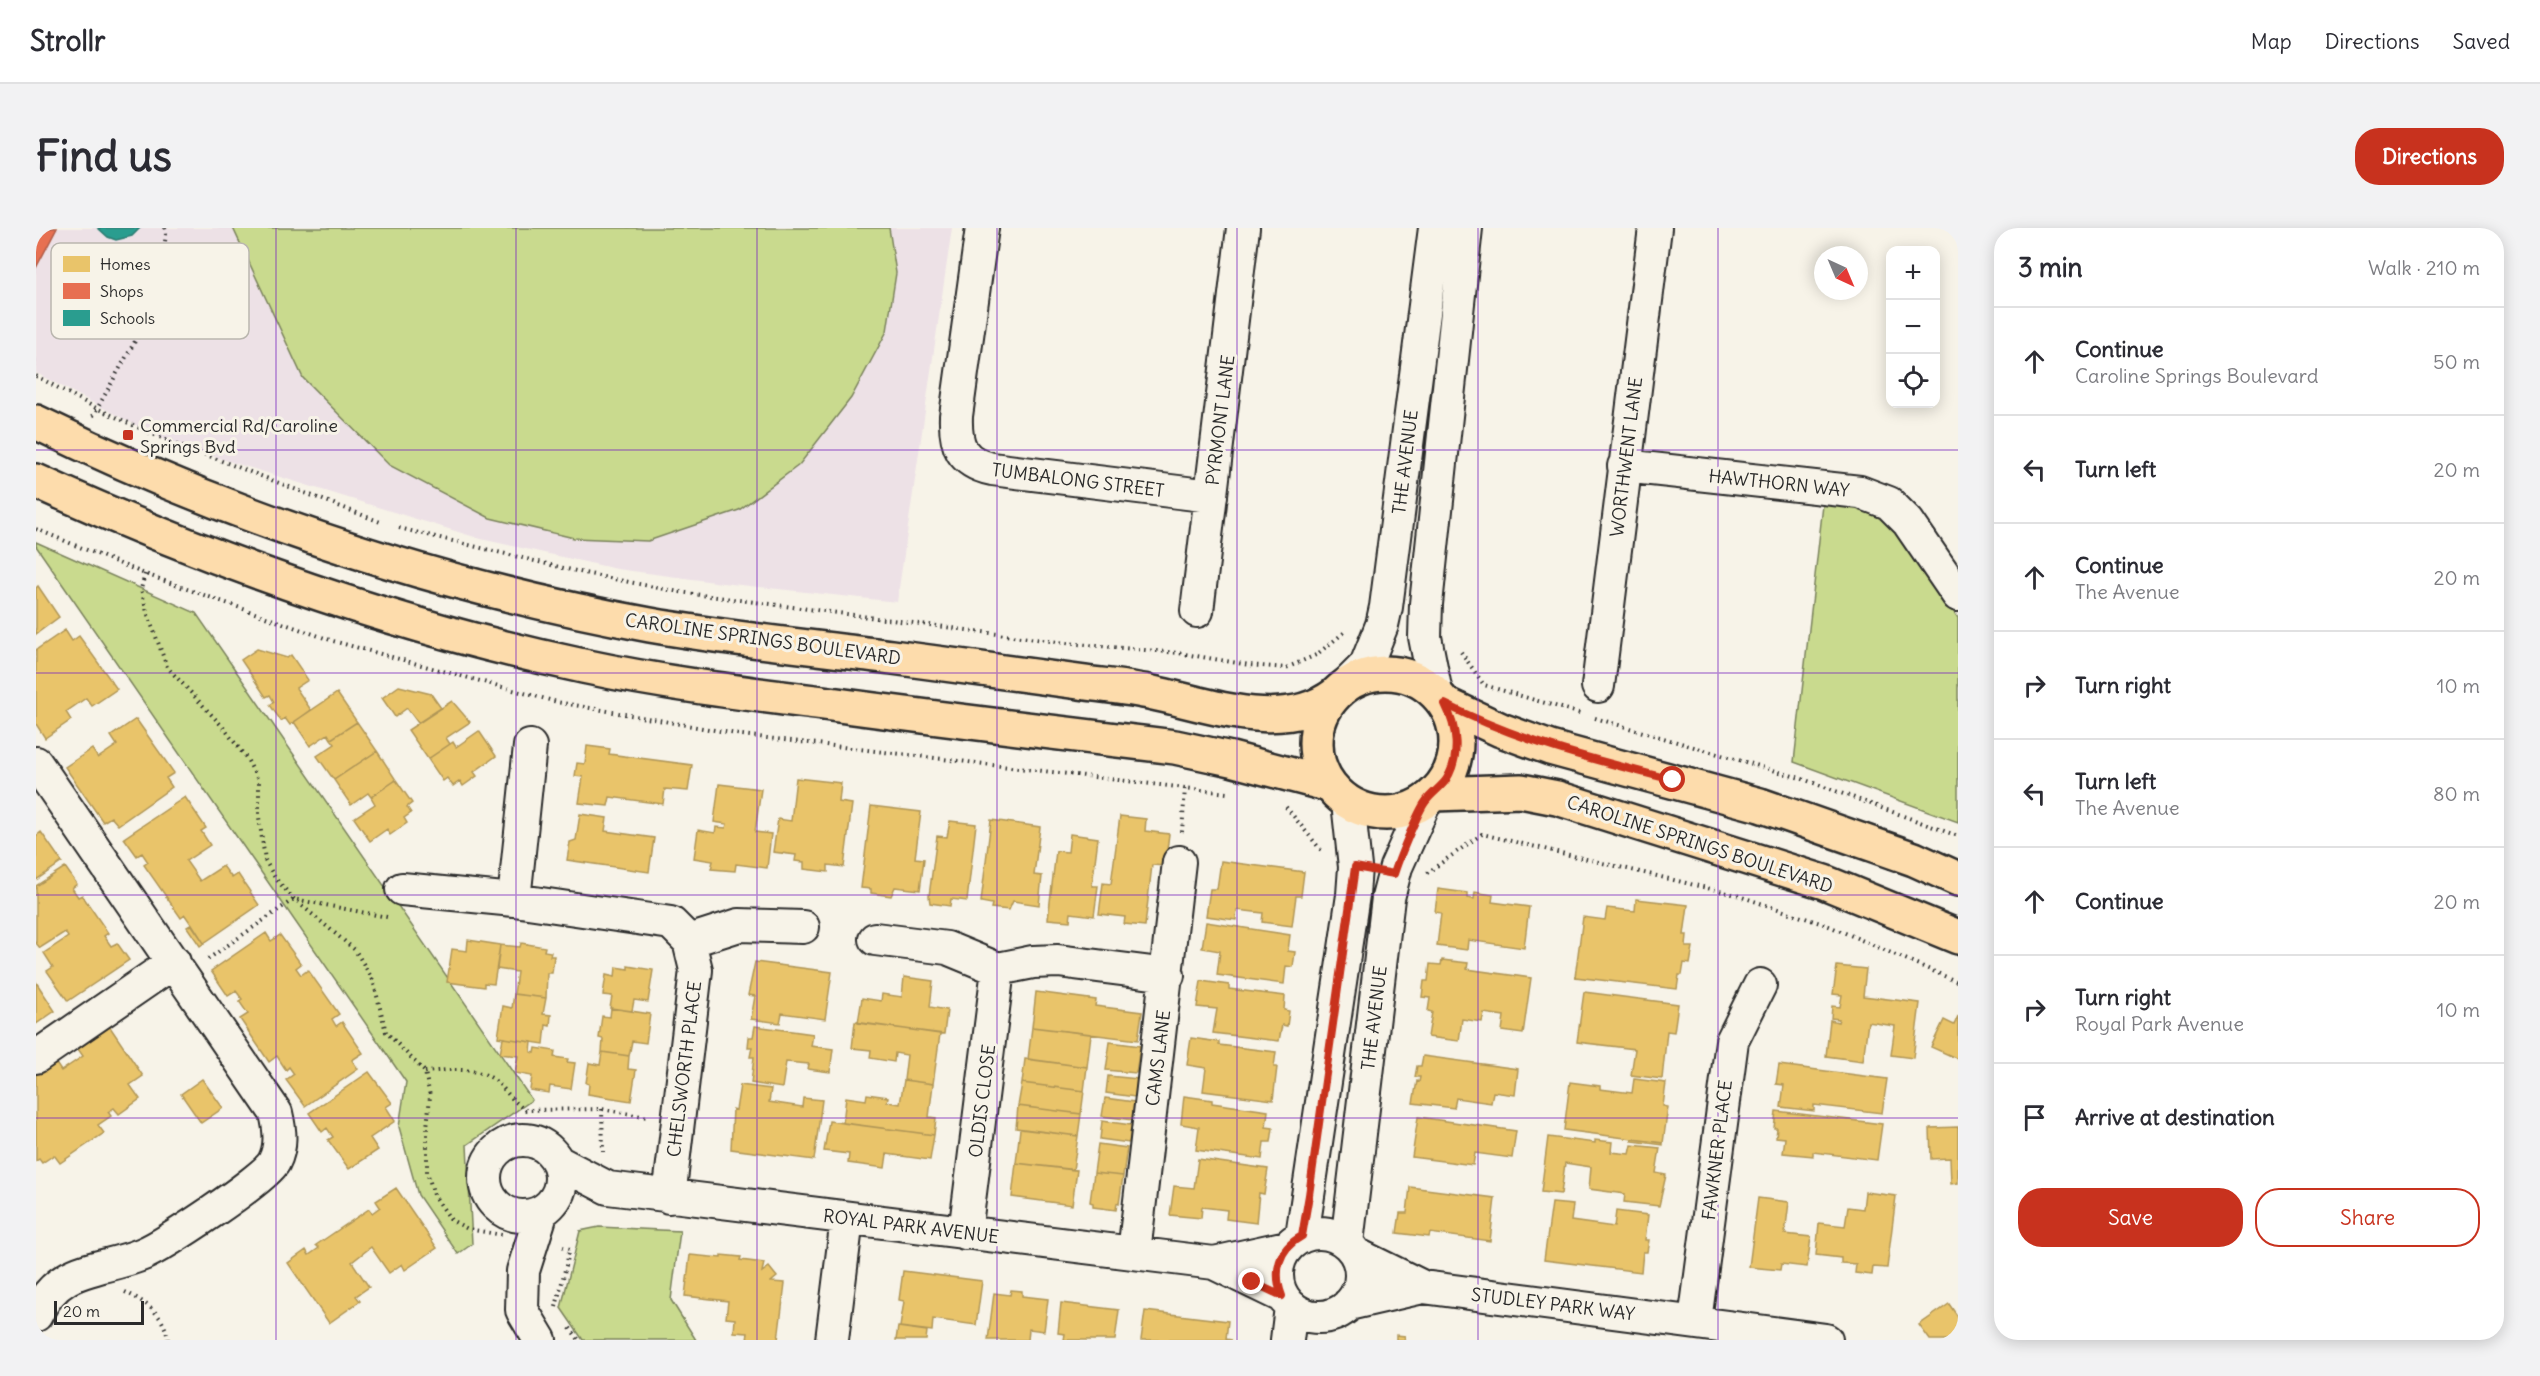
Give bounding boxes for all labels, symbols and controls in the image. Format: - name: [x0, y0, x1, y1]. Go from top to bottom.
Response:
- text: Strollr: [30, 23, 105, 59]
- text: Map: [2251, 28, 2292, 55]
- text: Directions: [2325, 28, 2419, 55]
- text: Saved: [2452, 28, 2510, 55]
- button: Directions: [2355, 128, 2504, 185]
- text: Find us: [36, 130, 172, 182]
- legend: [51, 243, 249, 339]
- north arrow: [1814, 246, 1868, 300]
- map controls: [1886, 246, 1940, 408]
- button: +: [1886, 246, 1940, 300]
- text: 3 min: [2018, 251, 2083, 284]
- text: Homes: [100, 254, 150, 274]
- text: Walk · 210 m: [2368, 255, 2480, 280]
- text: Shops: [100, 281, 144, 301]
- button: −: [1886, 300, 1940, 354]
- text: Schools: [100, 308, 155, 328]
- text: Continue: [2075, 335, 2164, 363]
- icon: ahead: [2018, 345, 2051, 378]
- text: 50 m: [2433, 349, 2480, 374]
- street label: PYRMONT LANE: [1201, 353, 1239, 487]
- button: locate: [1886, 354, 1940, 408]
- text: Caroline Springs Boulevard: [2075, 363, 2318, 388]
- street label: WORTHWENT LANE: [1605, 376, 1647, 538]
- street label: THE AVENUE: [1387, 408, 1423, 516]
- place label: Commercial Rd/Caroline Springs Bvd: [140, 414, 338, 458]
- marker: Commercial Rd/Caroline Springs Bvd: [121, 428, 135, 442]
- icon: left: [2018, 453, 2051, 486]
- text: Turn left: [2075, 455, 2156, 483]
- text: 20 m: [2434, 457, 2480, 482]
- street label: TUMBALONG STREET: [990, 458, 1166, 502]
- street label: HAWTHORN WAY: [1707, 464, 1851, 502]
- text: Continue: [2075, 551, 2164, 579]
- icon: ahead: [2018, 561, 2051, 594]
- text: 20 m: [2434, 565, 2480, 590]
- text: The Avenue: [2075, 579, 2180, 604]
- street label: CAROLINE SPRINGS BOULEVARD: [624, 608, 902, 670]
- icon: right: [2018, 669, 2051, 702]
- text: Turn right: [2075, 671, 2171, 699]
- text: 10 m: [2437, 673, 2480, 698]
- route start: [1659, 766, 1685, 792]
- text: Turn left: [2075, 767, 2156, 795]
- icon: left: [2018, 777, 2051, 810]
- text: 80 m: [2433, 781, 2480, 806]
- street label: CAROLINE SPRINGS BOULEVARD: [1564, 790, 1836, 898]
- text: The Avenue: [2075, 795, 2180, 820]
- icon: ahead: [2018, 885, 2051, 918]
- text: Continue: [2075, 887, 2164, 915]
- text: 20 m: [2434, 889, 2480, 914]
- street label: THE AVENUE: [1356, 964, 1392, 1072]
- street label: CHELSWORTH PLACE: [662, 980, 706, 1158]
- text: Turn right: [2075, 983, 2171, 1011]
- icon: right: [2018, 993, 2051, 1026]
- text: 10 m: [2437, 997, 2480, 1022]
- street label: CAMS LANE: [1141, 1009, 1175, 1107]
- text: Royal Park Avenue: [2075, 1011, 2244, 1036]
- street label: OLDIS CLOSE: [964, 1043, 1000, 1159]
- street label: FAWKNER PLACE: [1697, 1079, 1737, 1221]
- icon: arrive: [2018, 1101, 2051, 1134]
- text: Arrive at destination: [2075, 1103, 2275, 1131]
- button: Save: [2018, 1188, 2243, 1247]
- button: Share: [2255, 1188, 2480, 1247]
- street label: ROYAL PARK AVENUE: [822, 1204, 1000, 1248]
- route end: [1238, 1268, 1264, 1294]
- street label: STUDLEY PARK WAY: [1470, 1283, 1636, 1325]
- scale bar: [54, 1298, 144, 1326]
- text: 20 m: [63, 1301, 100, 1321]

